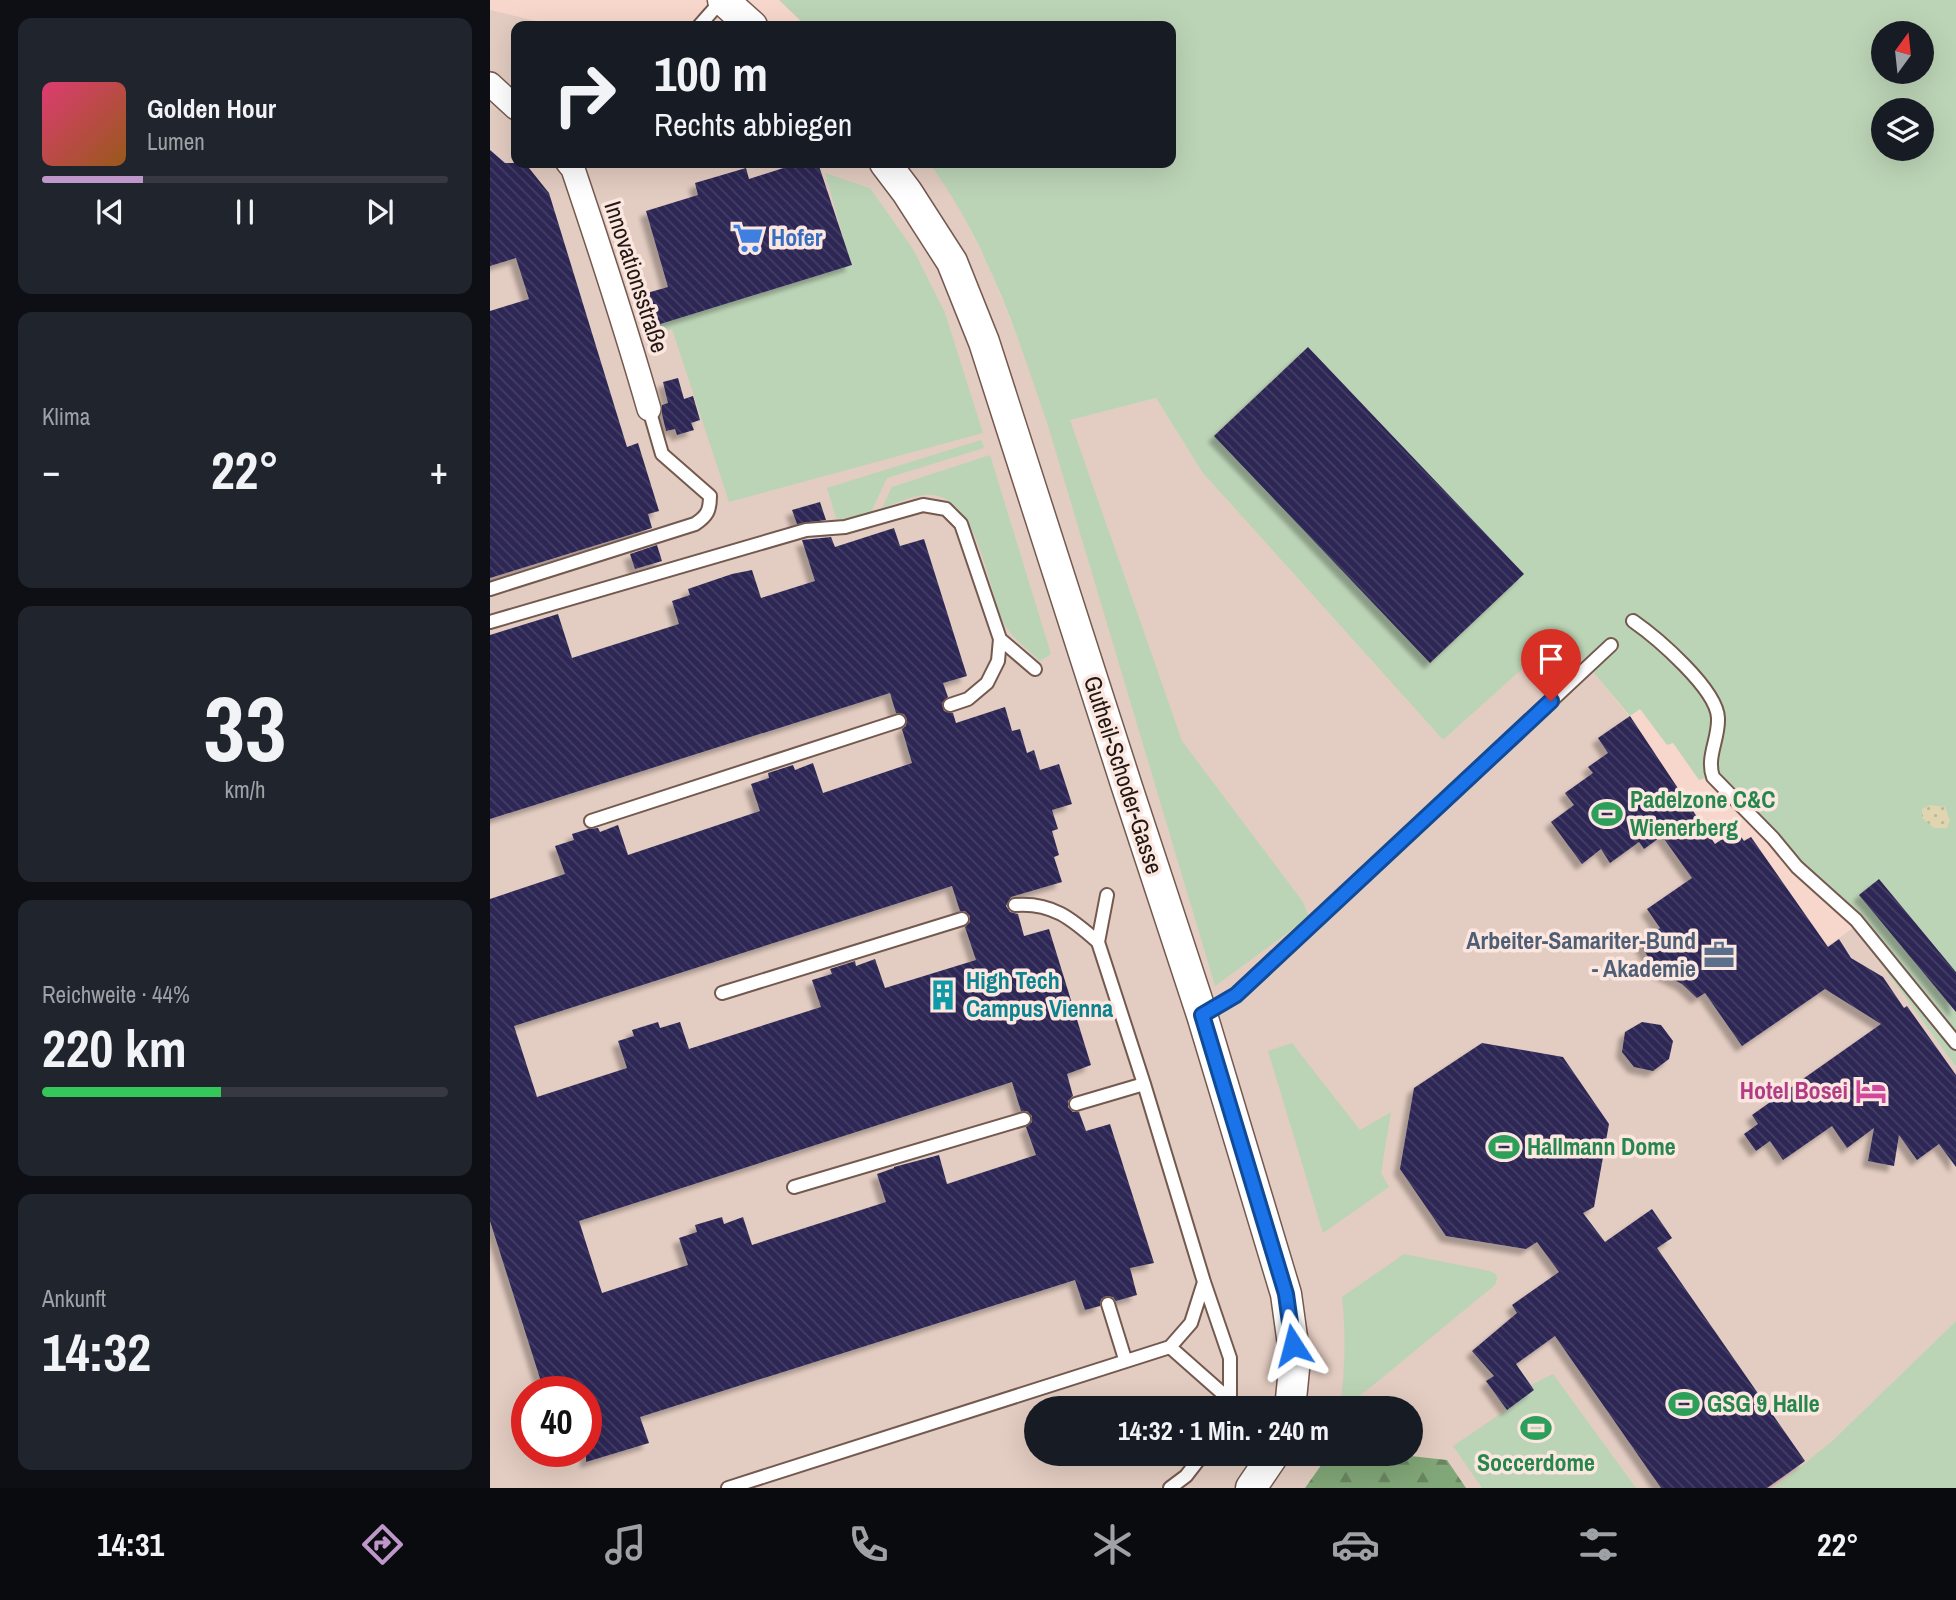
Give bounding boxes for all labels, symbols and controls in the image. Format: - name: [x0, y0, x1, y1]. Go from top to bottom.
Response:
- north arrow: [1871, 21, 1934, 84]
- map controls: [1871, 21, 1934, 161]
- text: 100 m: [654, 40, 768, 106]
- icon: right: [539, 49, 630, 140]
- text: Golden Hour: [147, 91, 276, 126]
- button: layers: [1871, 98, 1934, 161]
- text: Rechts abbiegen: [654, 103, 852, 146]
- text: Lumen: [147, 126, 205, 157]
- icon: previous: [91, 193, 129, 231]
- icon: pause: [226, 193, 264, 231]
- icon: next: [361, 193, 399, 231]
- street label: Innovationsstraße: [597, 197, 677, 357]
- supermarket icon: Hofer: [731, 221, 765, 255]
- place label: Hofer: [771, 221, 823, 253]
- text: Klima: [42, 401, 90, 432]
- text: 22°: [211, 435, 279, 505]
- text: −: [42, 445, 60, 496]
- text: +: [430, 445, 448, 496]
- pin: [1521, 629, 1581, 701]
- icon: arrive: [1532, 640, 1570, 678]
- text: 33: [204, 667, 287, 789]
- street label: Gutheil-Schoder-Gasse: [1077, 671, 1171, 878]
- text: km/h: [225, 774, 265, 805]
- place label: Padelzone C&C Wienerberg: [1630, 783, 1775, 843]
- sports icon: Padelzone C&C Wienerberg: [1590, 797, 1624, 831]
- place label: Arbeiter-Samariter-Bund - Akademie: [1466, 924, 1696, 984]
- office icon: Arbeiter-Samariter-Bund - Akademie: [1702, 938, 1736, 972]
- place label: High Tech Campus Vienna: [966, 964, 1113, 1024]
- building icon: High Tech Campus Vienna: [926, 978, 960, 1012]
- text: Reichweite · 44%: [42, 979, 190, 1010]
- text: 220 km: [42, 1013, 187, 1083]
- place label: Hotel Bosei: [1740, 1074, 1848, 1106]
- hotel icon: Hotel Bosei: [1854, 1074, 1888, 1108]
- sports icon: Hallmann Dome: [1487, 1130, 1521, 1164]
- place label: Hallmann Dome: [1527, 1130, 1676, 1162]
- text: Ankunft: [42, 1283, 106, 1314]
- position arrow: [1256, 1308, 1330, 1382]
- text: 14:32: [42, 1317, 151, 1387]
- speed limit sign: 40: [511, 1376, 602, 1467]
- sports icon: GSG 9 Halle: [1667, 1387, 1701, 1421]
- place label: GSG 9 Halle: [1707, 1387, 1820, 1419]
- sports icon: Soccerdome: [1519, 1411, 1553, 1445]
- text: 14:32 · 1 Min. · 240 m: [1118, 1413, 1329, 1448]
- place label: Soccerdome: [1477, 1446, 1595, 1478]
- icon: directions: [358, 1520, 407, 1569]
- icon: music: [601, 1520, 650, 1569]
- icon: phone: [844, 1520, 893, 1569]
- icon: climate: [1088, 1520, 1137, 1569]
- icon: car: [1331, 1520, 1380, 1569]
- icon: filters: [1574, 1520, 1623, 1569]
- text: 14:31: [97, 1523, 164, 1566]
- text: 22°: [1817, 1523, 1859, 1566]

